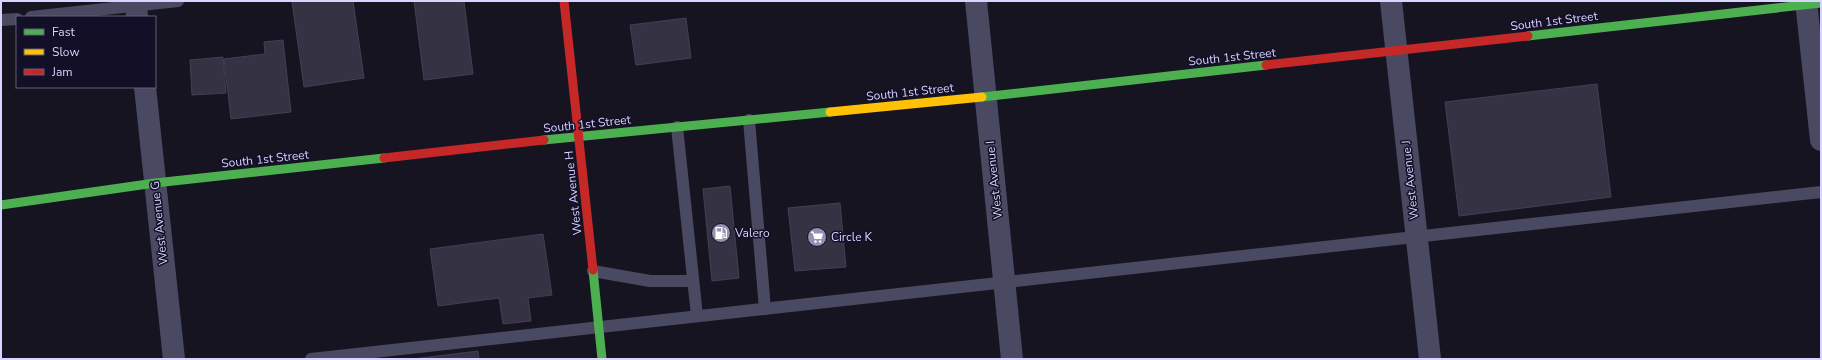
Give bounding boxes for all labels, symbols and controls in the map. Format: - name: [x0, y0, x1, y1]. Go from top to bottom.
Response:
- street label: South 1st Street: [1509, 8, 1599, 34]
- legend: [16, 16, 156, 88]
- text: Fast: [52, 24, 75, 40]
- text: Slow: [52, 44, 80, 60]
- street label: South 1st Street: [1187, 44, 1277, 70]
- text: Jam: [51, 64, 73, 80]
- street label: South 1st Street: [865, 79, 955, 105]
- street label: South 1st Street: [542, 111, 632, 137]
- street label: West Avenue I: [982, 140, 1006, 220]
- street label: West Avenue J: [1398, 140, 1422, 220]
- street label: South 1st Street: [220, 146, 310, 172]
- street label: West Avenue H: [561, 150, 585, 236]
- street label: West Avenue G: [147, 180, 171, 266]
- fuel station icon: Valero: [710, 222, 732, 244]
- place label: Valero: [734, 225, 770, 241]
- supermarket icon: Circle K: [806, 226, 828, 248]
- place label: Circle K: [831, 229, 873, 245]

